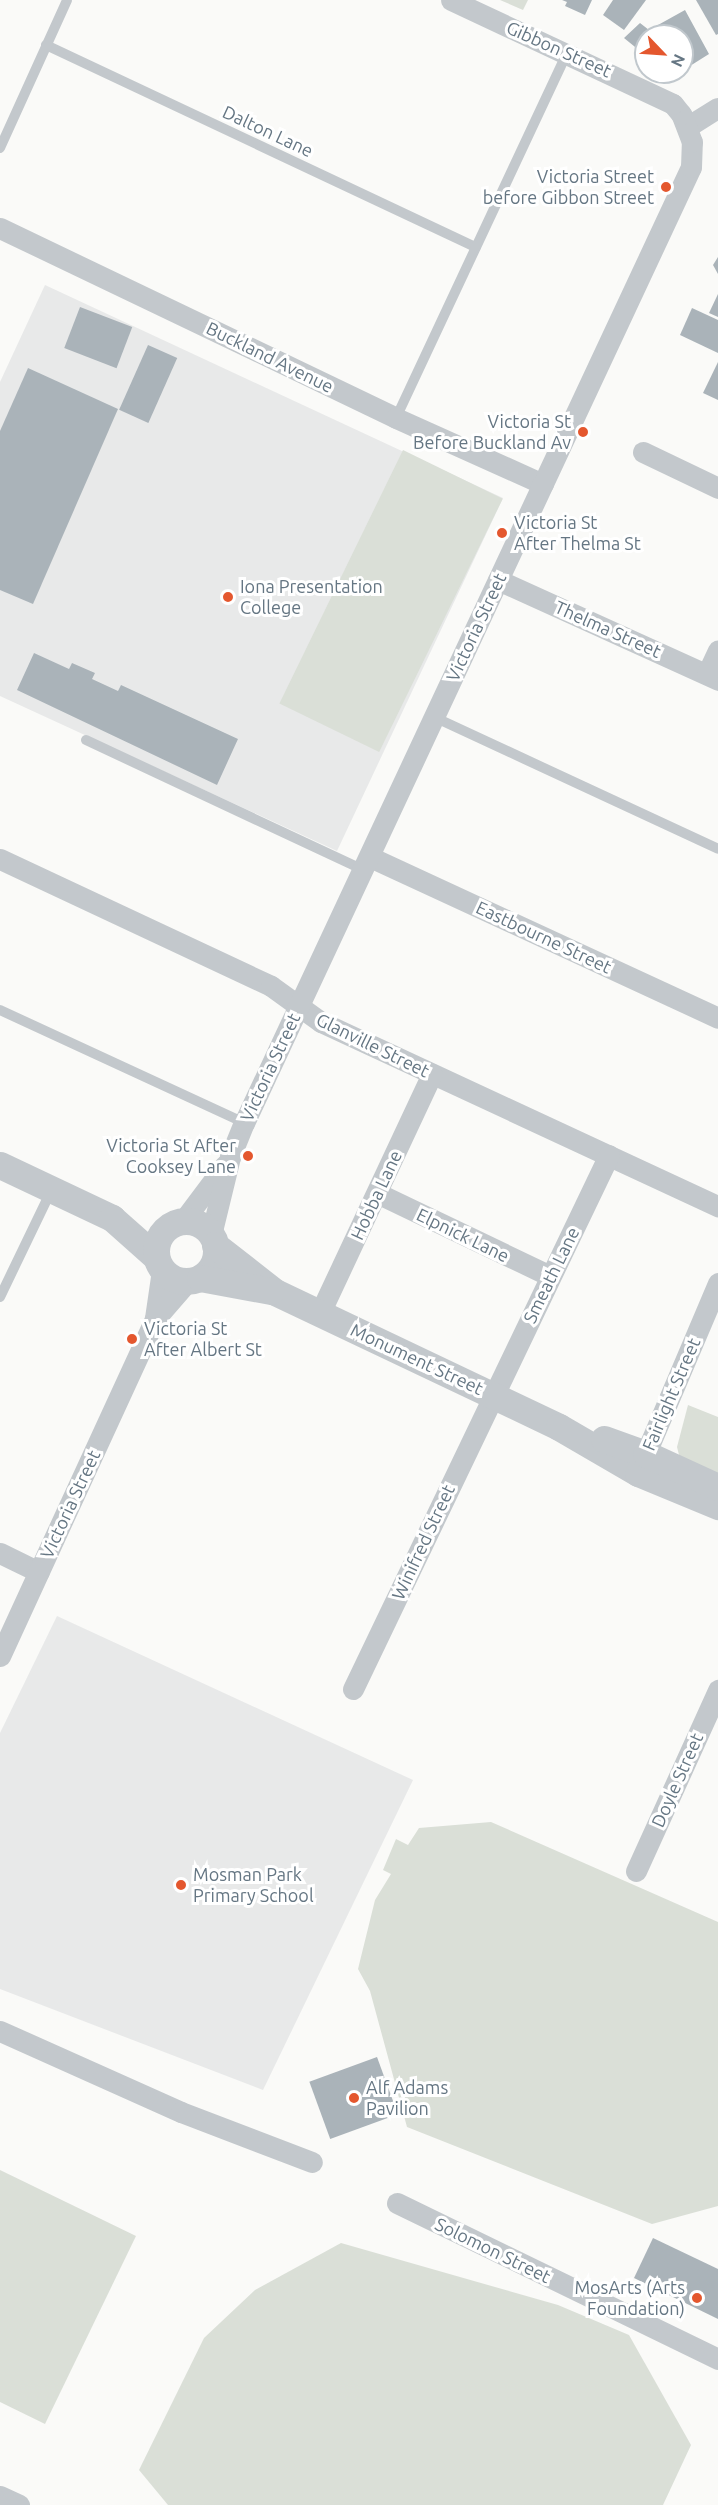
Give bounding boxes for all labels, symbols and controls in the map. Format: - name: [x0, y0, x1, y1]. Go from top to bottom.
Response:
- street label: Gibbon Street: [503, 16, 615, 82]
- north arrow: [634, 24, 694, 84]
- text: N: [668, 52, 689, 70]
- street label: Dalton Lane: [219, 101, 317, 161]
- place label: Victoria Street before Gibbon Street: [483, 166, 654, 208]
- marker: Victoria Street before Gibbon Street: [659, 180, 673, 194]
- street label: Buckland Avenue: [203, 317, 337, 397]
- place label: Victoria St Before Buckland Av: [413, 411, 571, 454]
- marker: Victoria St Before Buckland Av: [576, 425, 590, 439]
- place label: Victoria St After Thelma St: [514, 512, 641, 554]
- marker: Victoria St After Thelma St: [495, 526, 509, 540]
- street label: Victoria Street: [441, 569, 511, 685]
- place label: Iona Presentation College: [240, 576, 383, 618]
- marker: Iona Presentation College: [221, 590, 235, 604]
- street label: Thelma Street: [551, 596, 665, 662]
- street label: Eastbourne Street: [473, 896, 615, 978]
- street label: Glanville Street: [313, 1008, 433, 1082]
- street label: Victoria Street: [235, 1009, 305, 1125]
- place label: Victoria St After Cooksey Lane: [106, 1135, 236, 1178]
- street label: Hobba Lane: [346, 1147, 406, 1243]
- marker: Victoria St After Cooksey Lane: [241, 1149, 255, 1163]
- street label: Elpnick Lane: [413, 1203, 513, 1267]
- street label: Smeath Lane: [518, 1223, 584, 1327]
- place label: Victoria St After Albert St: [144, 1318, 262, 1360]
- street label: Monument Street: [347, 1319, 487, 1399]
- marker: Victoria St After Albert St: [125, 1332, 139, 1346]
- street label: Fairlight Street: [638, 1334, 704, 1454]
- street label: Victoria Street: [35, 1446, 105, 1562]
- street label: Winifred Street: [387, 1481, 459, 1603]
- street label: Doyle Street: [647, 1730, 707, 1830]
- place label: Mosman Park Primary School: [193, 1864, 314, 1906]
- marker: Mosman Park Primary School: [174, 1878, 188, 1892]
- place label: Alf Adams Pavilion: [366, 2077, 448, 2120]
- marker: Alf Adams Pavilion: [347, 2091, 361, 2105]
- street label: Solomon Street: [432, 2213, 554, 2287]
- place label: MosArts (Arts Foundation): [574, 2277, 685, 2320]
- marker: MosArts (Arts Foundation): [690, 2291, 704, 2305]

